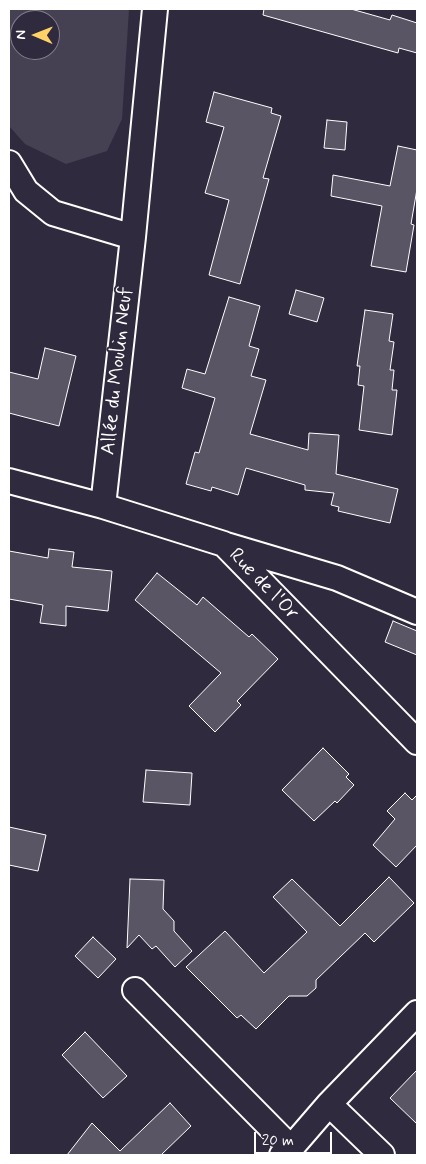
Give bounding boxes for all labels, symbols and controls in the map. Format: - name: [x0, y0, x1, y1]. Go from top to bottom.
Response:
- north arrow: [10, 10, 60, 60]
- text: N: [12, 30, 30, 40]
- street label: Allée du Moulin Neuf: [97, 286, 139, 456]
- street label: Rue de l'Or: [223, 544, 303, 626]
- scale bar: [256, 1122, 334, 1154]
- text: 20 m: [262, 1131, 294, 1151]

